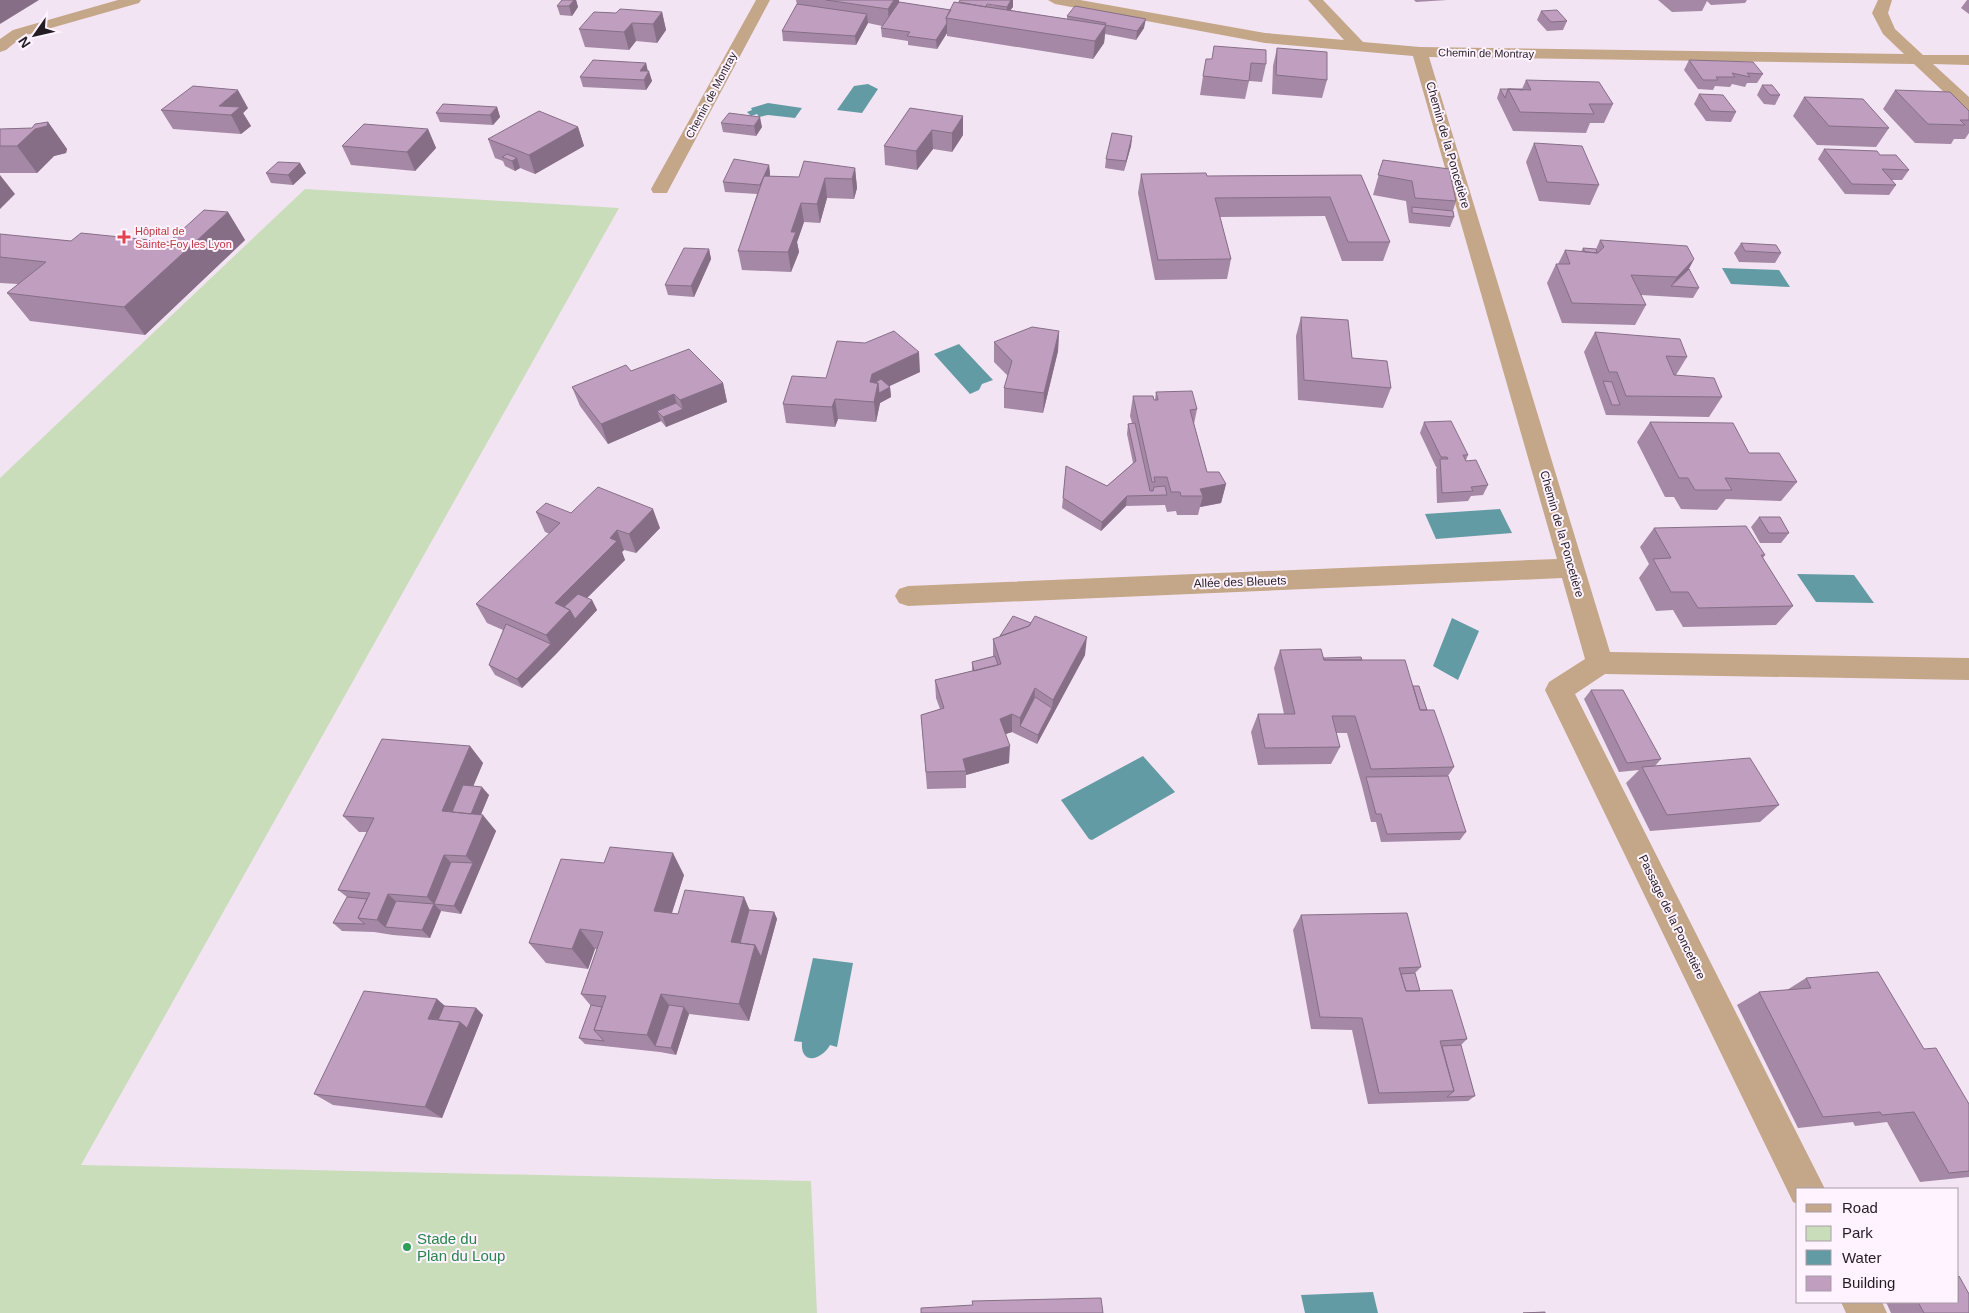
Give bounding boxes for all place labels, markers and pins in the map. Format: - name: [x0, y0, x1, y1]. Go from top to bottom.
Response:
- place label: Hôpital de Sainte-Foy les Lyon: [135, 225, 232, 250]
- marker: Hôpital de Sainte-Foy les Lyon: [117, 230, 131, 244]
- place label: Stade du Plan du Loup: [417, 1230, 505, 1264]
- marker: Stade du Plan du Loup: [401, 1241, 413, 1253]

